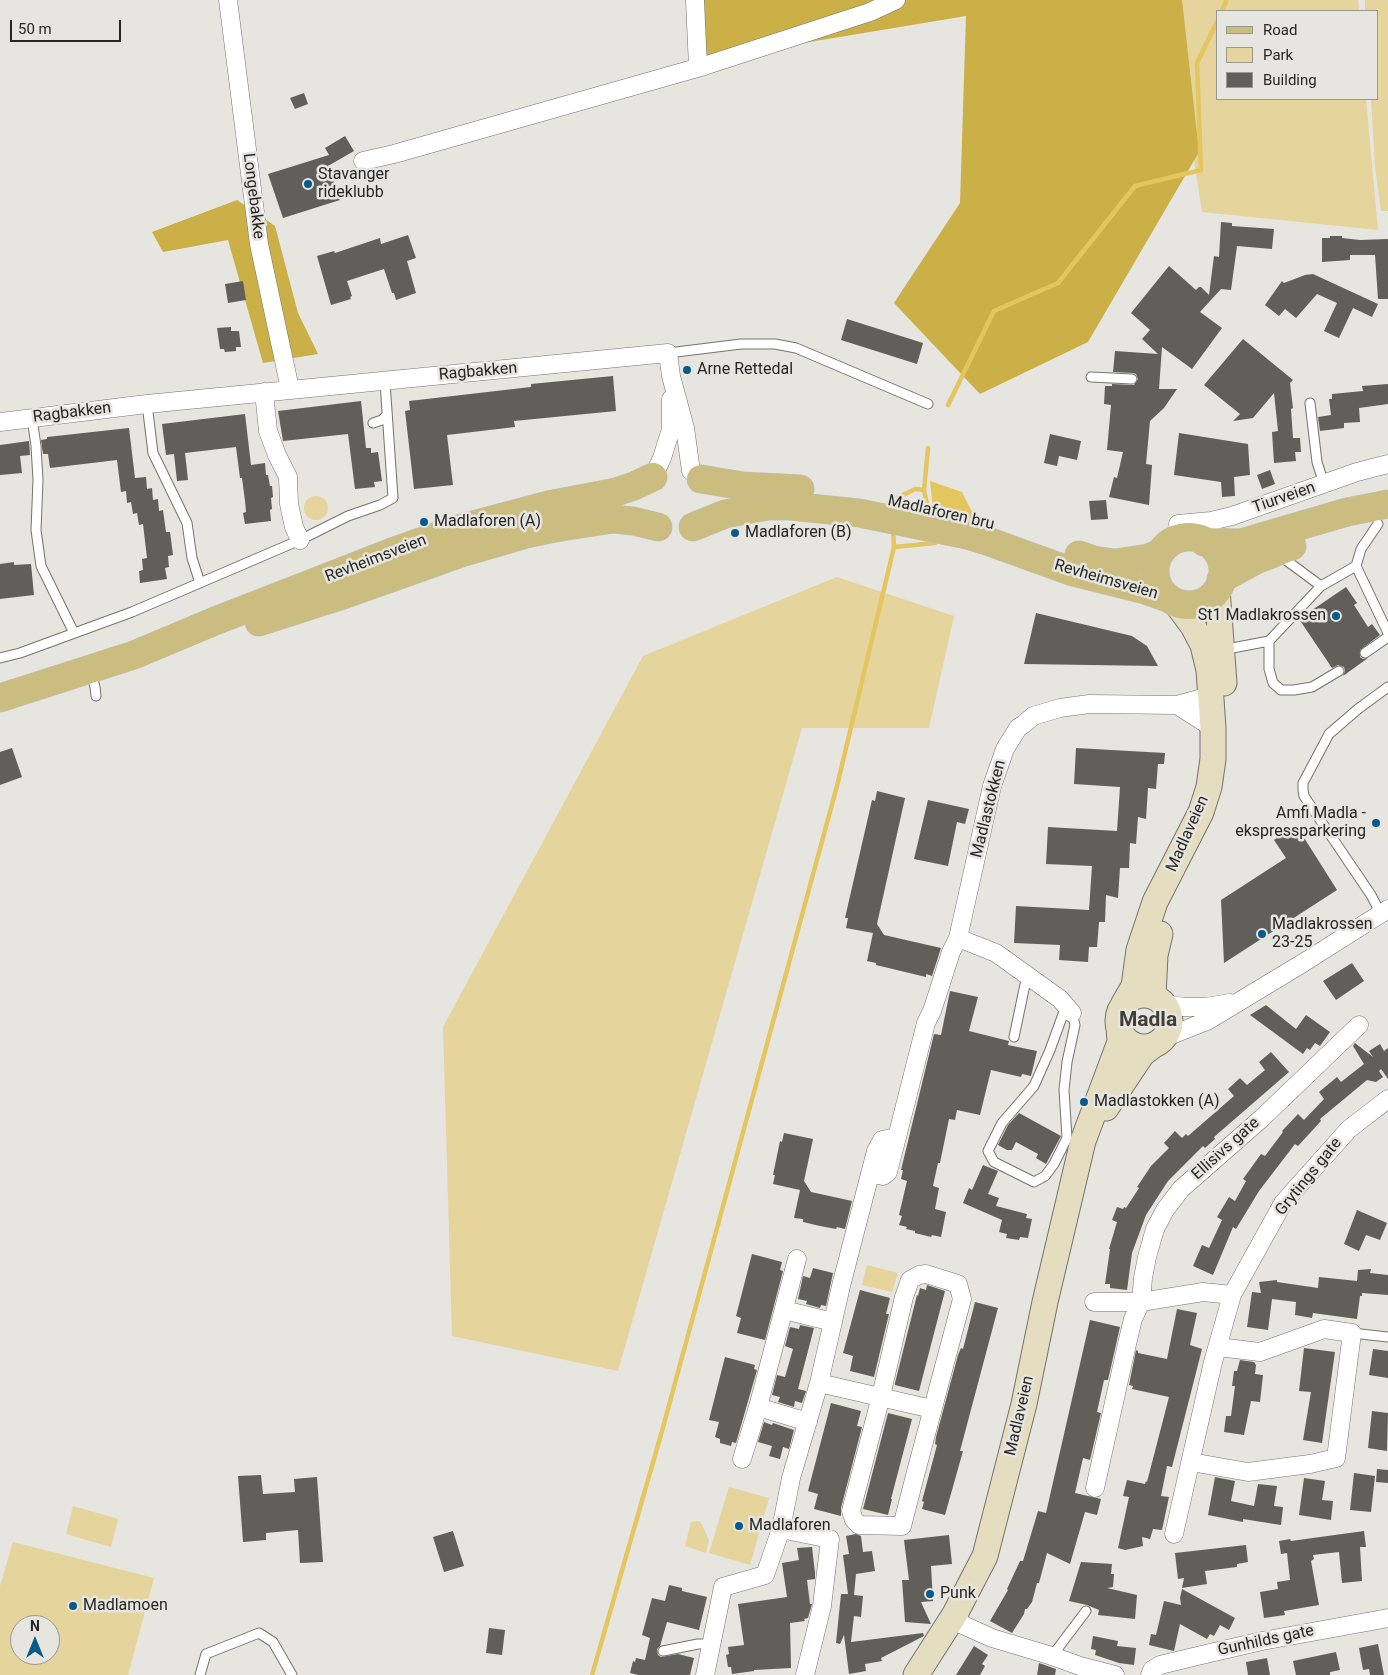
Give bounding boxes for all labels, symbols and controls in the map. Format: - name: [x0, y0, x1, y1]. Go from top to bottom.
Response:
- scale bar: [12, 10, 124, 42]
- legend: [1216, 10, 1378, 100]
- text: 50 m: [18, 20, 52, 38]
- text: Road: [1263, 21, 1297, 39]
- text: Park: [1263, 46, 1293, 64]
- text: Building: [1263, 71, 1317, 89]
- street label: Longebakke: [238, 152, 268, 240]
- place label: Stavanger rideklubb: [318, 165, 389, 203]
- marker: Stavanger rideklubb: [302, 178, 314, 190]
- street label: Ragbakken: [438, 359, 518, 385]
- place label: Arne Rettedal: [697, 360, 793, 380]
- marker: Arne Rettedal: [681, 364, 693, 376]
- street label: Ragbakken: [32, 399, 112, 427]
- street label: Tiurveien: [1250, 478, 1318, 518]
- street label: Madlaforen bru: [886, 491, 996, 535]
- place label: Madlaforen (A): [434, 512, 541, 532]
- marker: Madlaforen (A): [418, 516, 430, 528]
- place label: Madlaforen (B): [745, 523, 852, 543]
- marker: Madlaforen (B): [729, 527, 741, 539]
- street label: Revheimsveien: [323, 531, 429, 587]
- street label: Revheimsveien: [1052, 556, 1160, 604]
- place label: St1 Madlakrossen: [1198, 606, 1326, 626]
- marker: St1 Madlakrossen: [1330, 610, 1342, 622]
- street label: Madlastokken: [968, 758, 1010, 860]
- street label: Madlaveien: [1163, 793, 1213, 875]
- place label: Amfi Madla - ekspressparkering: [1235, 804, 1366, 842]
- marker: Amfi Madla - ekspressparkering: [1370, 817, 1382, 829]
- place label: Madlakrossen 23-25: [1272, 915, 1373, 953]
- marker: Madlakrossen 23-25: [1256, 928, 1268, 940]
- district label: Madla: [1119, 1008, 1177, 1034]
- place label: Madlastokken (A): [1094, 1092, 1220, 1112]
- marker: Madlastokken (A): [1078, 1096, 1090, 1108]
- street label: Ellisivs gate: [1188, 1114, 1264, 1184]
- street label: Grytings gate: [1272, 1134, 1346, 1220]
- street label: Madlaveien: [1001, 1374, 1039, 1458]
- place label: Madlaforen: [749, 1516, 831, 1536]
- marker: Madlaforen: [733, 1520, 745, 1532]
- place label: Punk: [940, 1584, 976, 1604]
- marker: Punk: [924, 1588, 936, 1600]
- place label: Madlamoen: [83, 1596, 168, 1616]
- marker: Madlamoen: [67, 1600, 79, 1612]
- north arrow: [10, 1615, 60, 1665]
- text: N: [30, 1618, 40, 1634]
- street label: Gunhilds gate: [1216, 1621, 1316, 1661]

